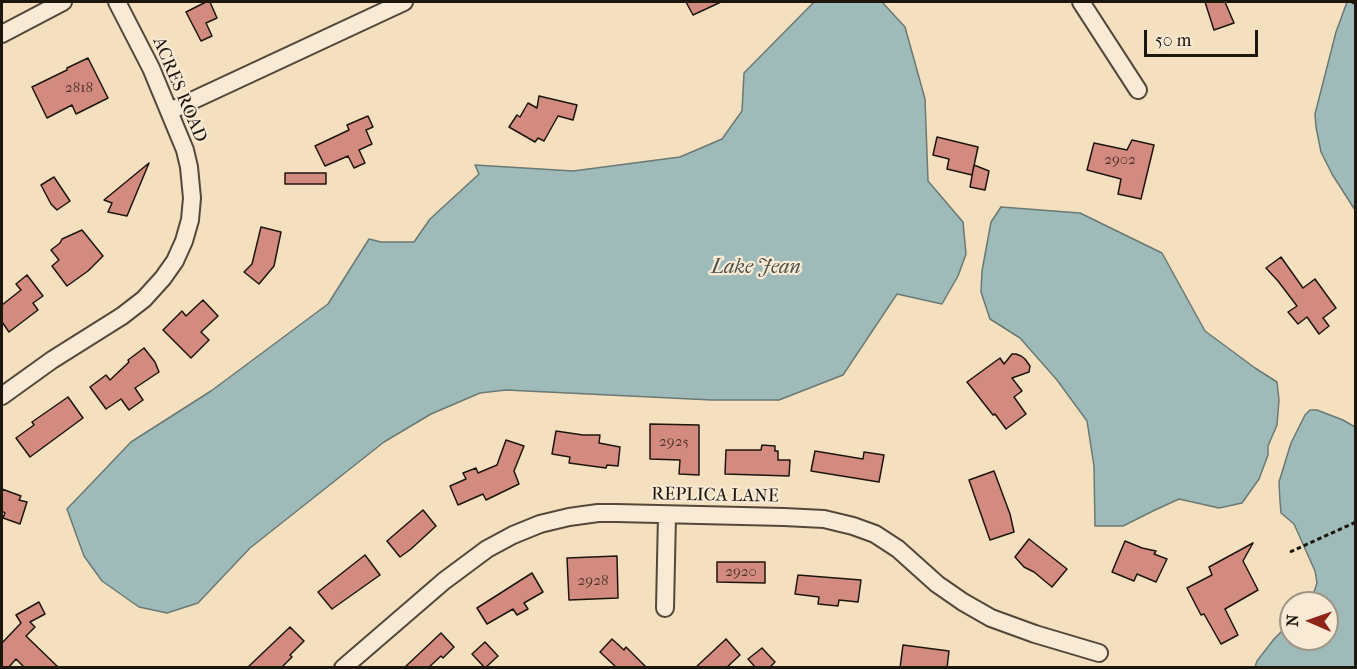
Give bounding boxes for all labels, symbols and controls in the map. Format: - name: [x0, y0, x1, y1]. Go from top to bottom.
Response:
- scale bar: [1147, 18, 1261, 56]
- text: 50 m: [1155, 30, 1191, 51]
- street label: ACRES ROAD: [147, 34, 211, 146]
- house number: 2818: [65, 79, 93, 97]
- house number: 2902: [1104, 151, 1136, 169]
- water label: Lake Jean: [711, 256, 801, 280]
- house number: 2925: [659, 433, 689, 451]
- street label: REPLICA LANE: [651, 484, 779, 508]
- house number: 2920: [725, 563, 757, 581]
- house number: 2928: [578, 572, 608, 590]
- north arrow: [1279, 591, 1339, 651]
- text: N: [1283, 614, 1302, 627]

